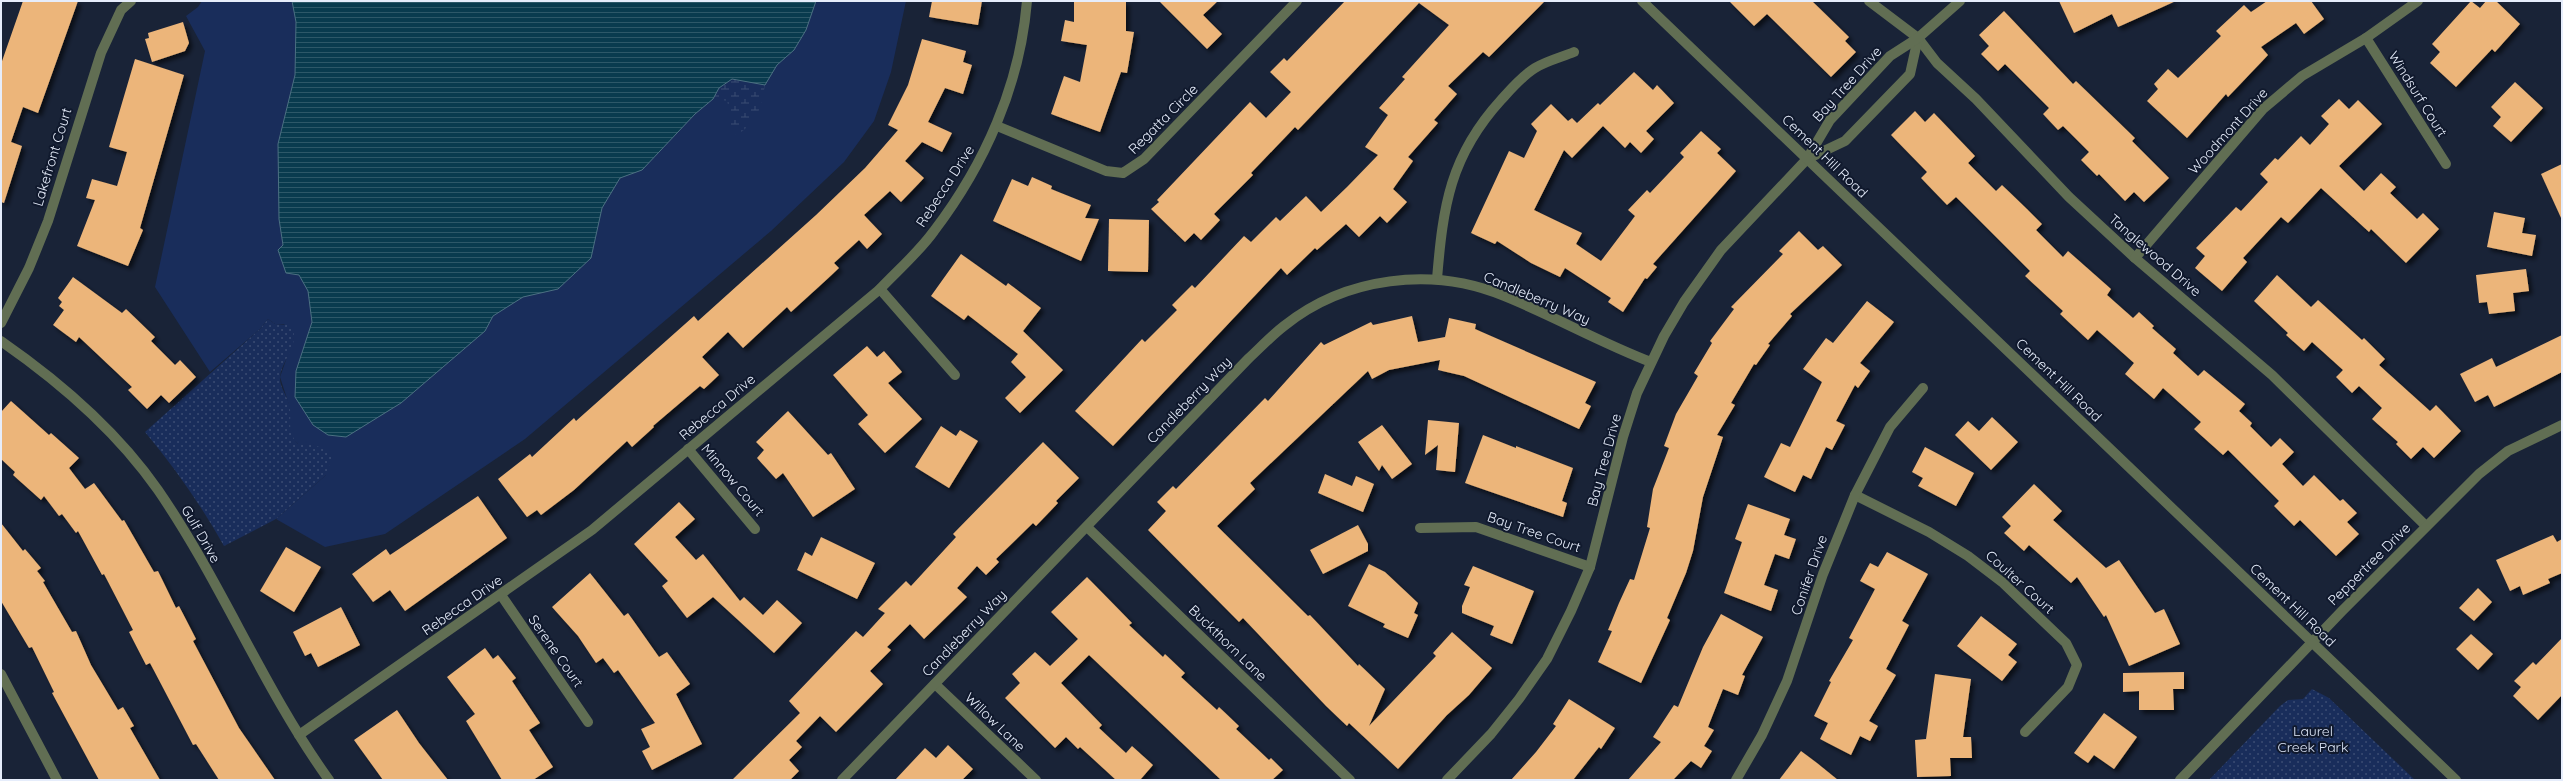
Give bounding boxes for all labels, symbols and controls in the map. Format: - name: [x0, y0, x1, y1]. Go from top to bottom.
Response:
- street label: Bay Tree Drive: [1808, 42, 1886, 125]
- street label: Windsurf Court: [2385, 48, 2452, 140]
- street label: Regatta Circle: [1124, 80, 1202, 158]
- street label: Woodmont Drive: [2184, 84, 2272, 178]
- street label: Lakefront Court: [28, 105, 76, 208]
- street label: Cement Hill Road: [1778, 110, 1872, 202]
- street label: Rebecca Drive: [912, 142, 978, 230]
- street label: Tanglewood Drive: [2105, 210, 2205, 300]
- street label: Candleberry Way: [1481, 267, 1593, 329]
- street label: Cement Hill Road: [2012, 334, 2106, 426]
- street label: Candleberry Way: [1143, 353, 1235, 447]
- street label: Rebecca Drive: [675, 370, 759, 444]
- street label: Bay Tree Drive: [1583, 412, 1625, 508]
- street label: Minnow Court: [697, 440, 769, 520]
- street label: Gulf Drive: [177, 502, 225, 566]
- street label: Bay Tree Court: [1485, 508, 1583, 556]
- street label: Peppertree Drive: [2324, 519, 2414, 609]
- street label: Conifer Drive: [1787, 532, 1831, 618]
- street label: Coulter Court: [1982, 546, 2058, 618]
- street label: Cement Hill Road: [2246, 559, 2340, 651]
- street label: Rebecca Drive: [418, 571, 506, 639]
- street label: Candleberry Way: [918, 586, 1010, 680]
- street label: Buckthorn Lane: [1185, 601, 1271, 685]
- street label: Serene Court: [524, 611, 588, 691]
- street label: Willow Lane: [961, 689, 1029, 755]
- park label: Laurel Creek Park: [2278, 722, 2349, 756]

